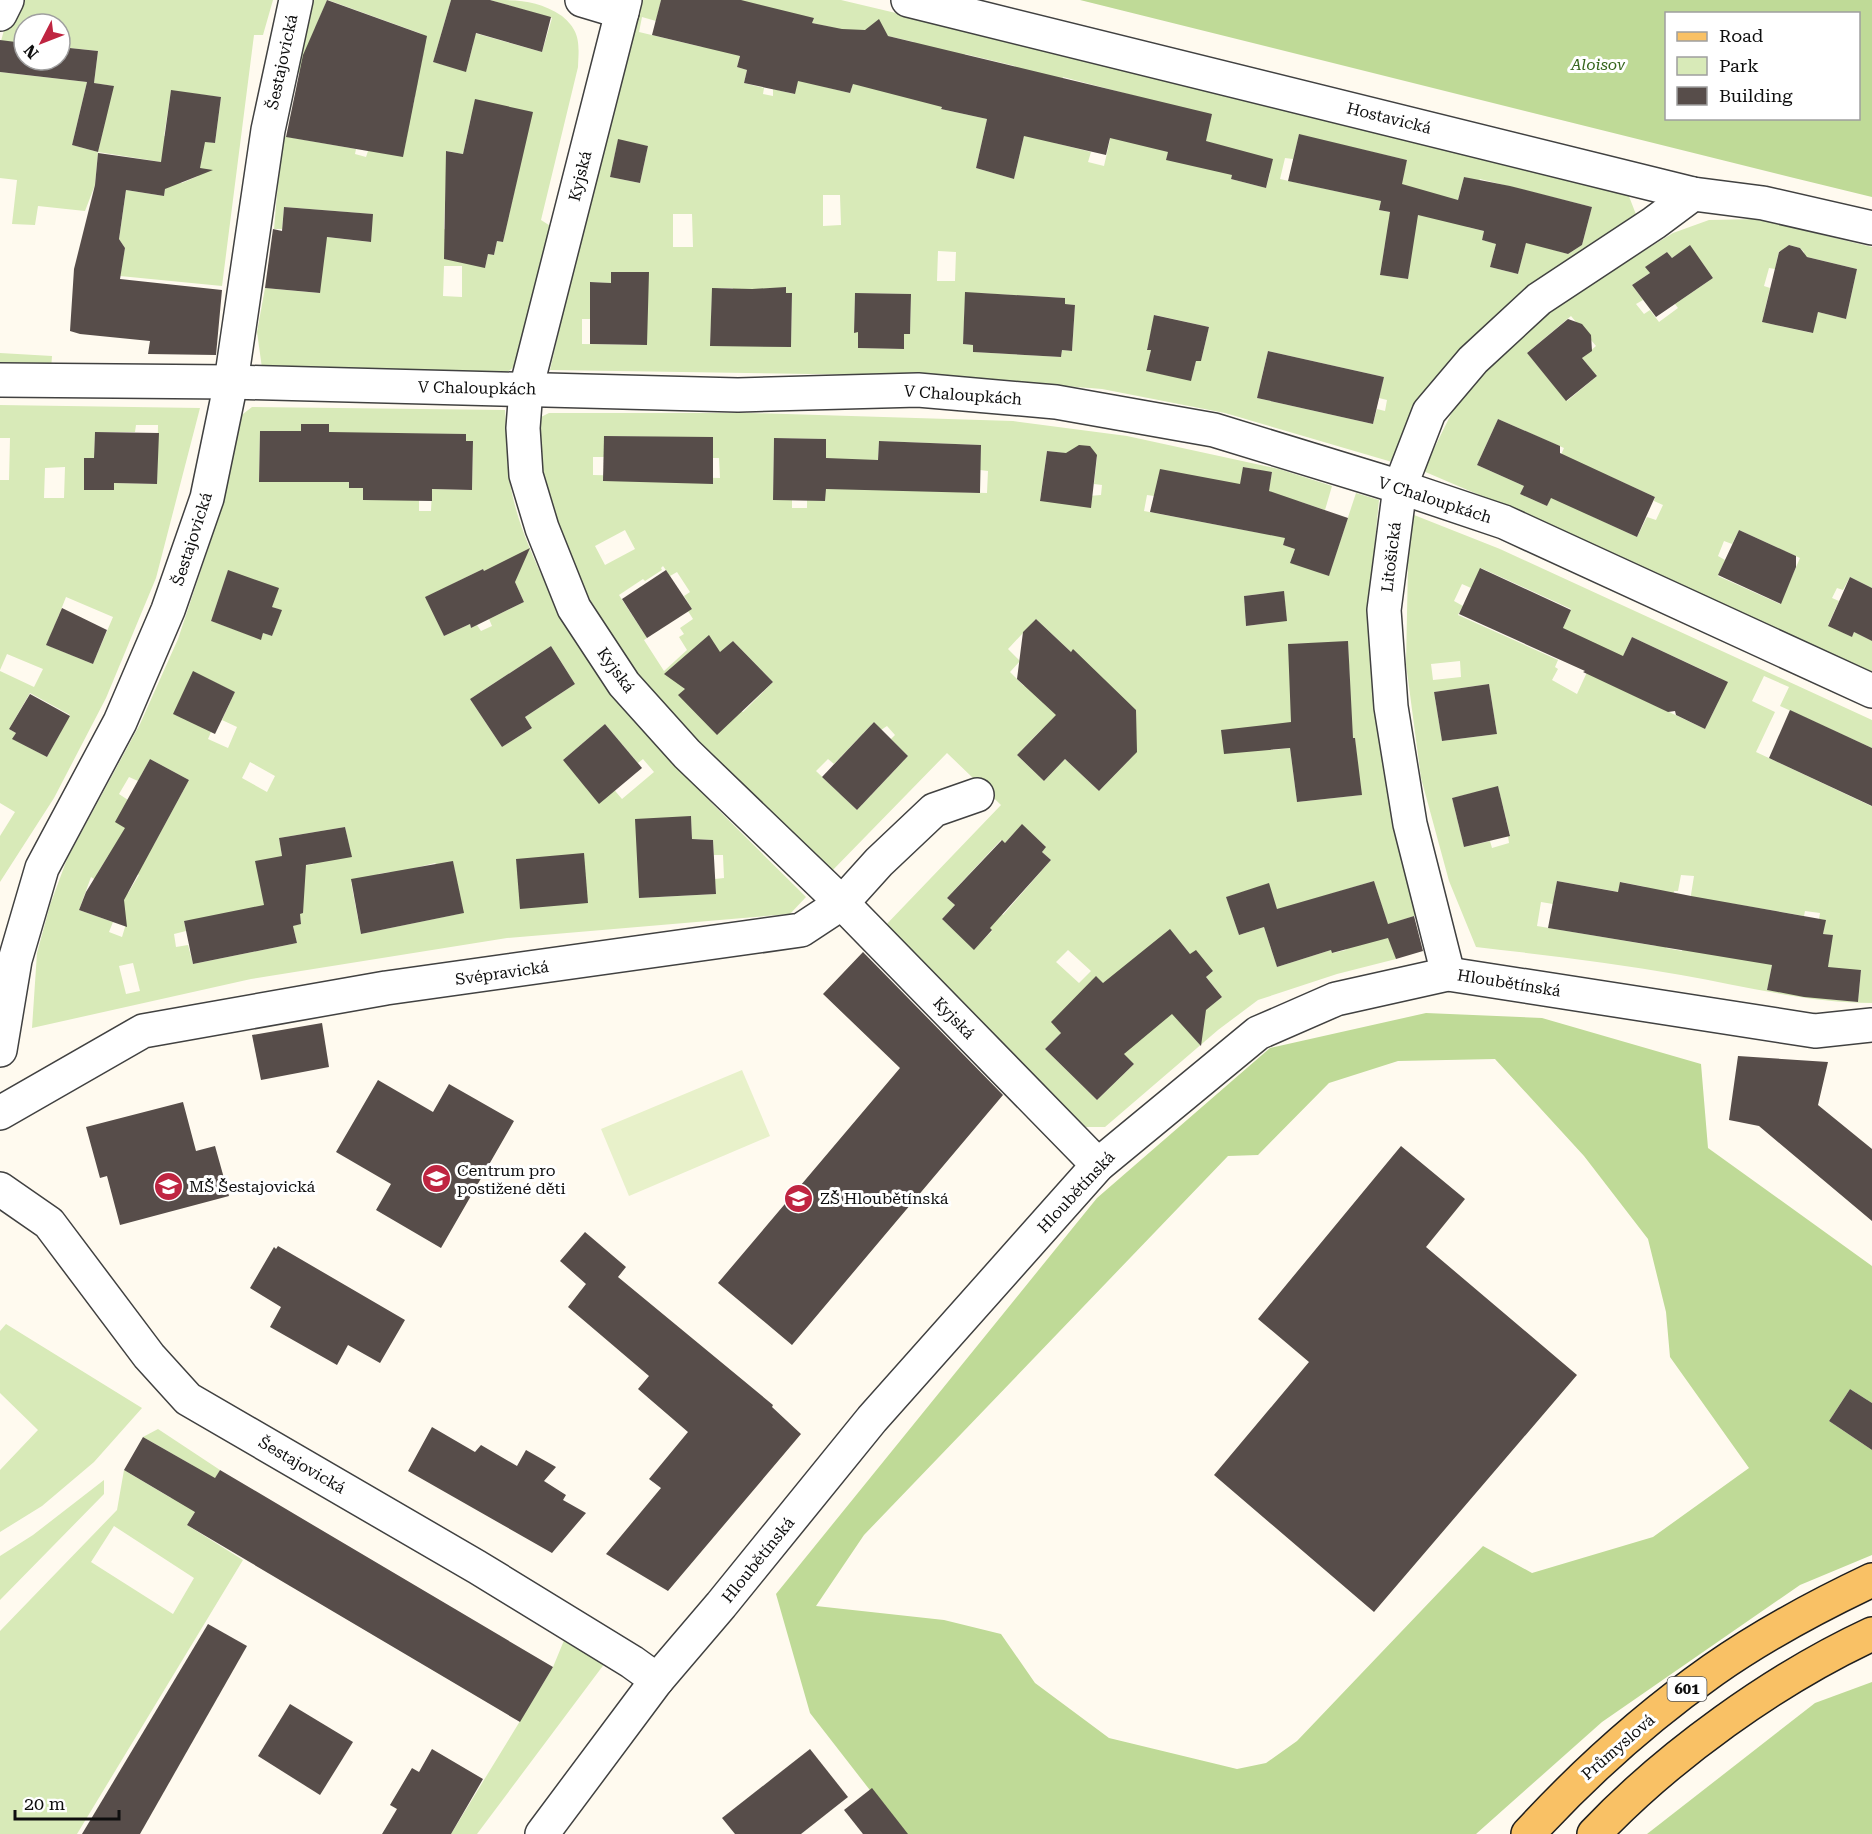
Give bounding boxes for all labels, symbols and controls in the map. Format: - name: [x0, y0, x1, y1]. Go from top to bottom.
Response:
- north arrow: [12, 12, 72, 72]
- street label: Šestajovická: [263, 12, 301, 111]
- legend: [1665, 12, 1860, 120]
- text: Road: [1719, 25, 1764, 46]
- text: N: [20, 41, 42, 63]
- park label: Aloisov: [1570, 55, 1626, 74]
- text: Park: [1719, 55, 1759, 76]
- text: Building: [1719, 85, 1793, 106]
- street label: Hostavická: [1345, 98, 1433, 138]
- street label: Kyjská: [565, 149, 595, 203]
- street label: V Chaloupkách: [418, 377, 536, 399]
- street label: V Chaloupkách: [903, 381, 1023, 409]
- street label: V Chaloupkách: [1376, 473, 1494, 527]
- street label: Šestajovická: [168, 490, 216, 588]
- street label: Litošická: [1377, 521, 1405, 593]
- street label: Kyjská: [593, 644, 639, 697]
- street label: Svépravická: [454, 957, 550, 989]
- street label: Hloubětínská: [1456, 965, 1562, 1001]
- street label: Kyjská: [929, 993, 979, 1043]
- street label: Hloubětínská: [1033, 1147, 1119, 1237]
- place label: Centrum pro postižené děti: [457, 1161, 566, 1198]
- school or university icon: Centrum pro postižené děti: [420, 1163, 452, 1195]
- school or university icon: MŠ Šestajovická: [152, 1170, 184, 1202]
- place label: MŠ Šestajovická: [189, 1177, 316, 1196]
- school or university icon: ZŠ Hloubětínská: [783, 1182, 815, 1214]
- place label: ZŠ Hloubětínská: [820, 1189, 949, 1208]
- street label: Šestajovická: [255, 1433, 349, 1498]
- street label: Hloubětínská: [718, 1513, 798, 1607]
- road number: 601: [1668, 1677, 1706, 1701]
- street label: Průmyslová: [1578, 1710, 1659, 1784]
- scale bar: [15, 1783, 118, 1821]
- text: 20 m: [24, 1793, 65, 1814]

